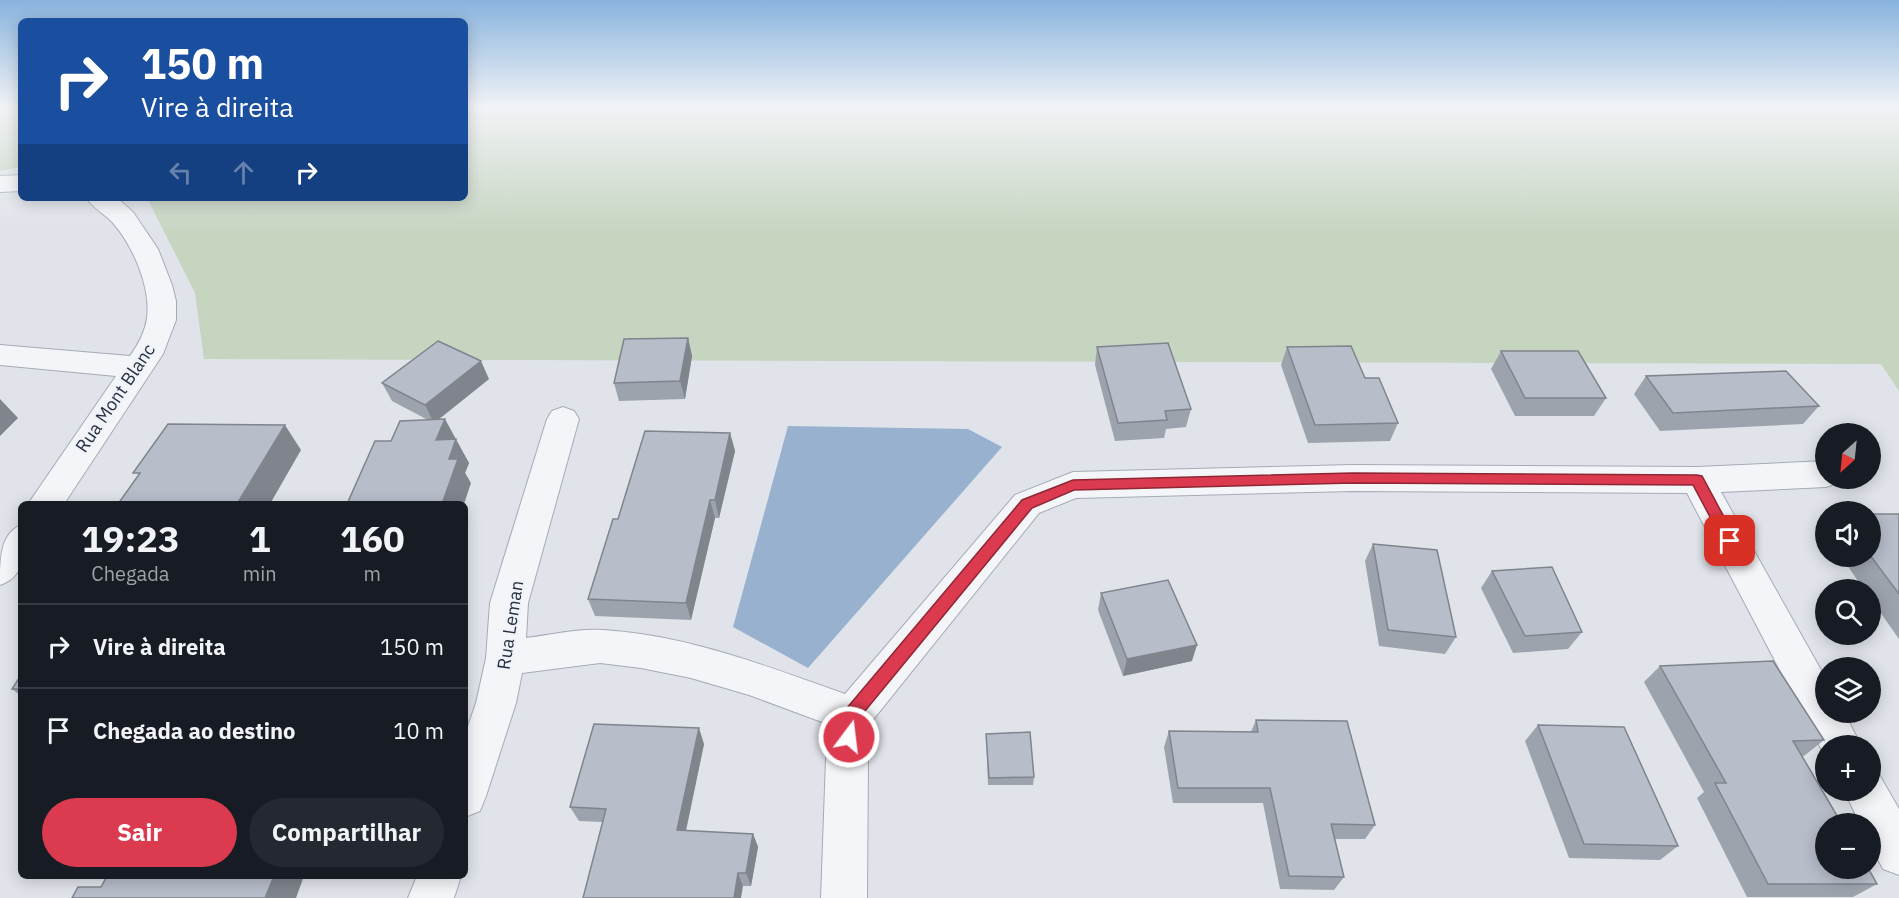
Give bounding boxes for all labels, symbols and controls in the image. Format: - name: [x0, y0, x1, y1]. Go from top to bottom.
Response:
- text: 150 m: [141, 36, 264, 91]
- icon: right: [42, 42, 120, 120]
- text: Vire à direita: [141, 89, 294, 124]
- icon: left: [164, 156, 197, 189]
- icon: ahead: [227, 156, 260, 189]
- icon: right: [290, 156, 323, 189]
- street label: Rua Mont Blanc: [70, 339, 160, 457]
- north arrow: [1815, 423, 1881, 489]
- map controls: [1815, 423, 1881, 879]
- button: sound: [1815, 501, 1881, 567]
- text: 19:23: [81, 515, 180, 562]
- text: 1: [249, 515, 271, 562]
- text: 160: [340, 515, 405, 562]
- pin: [1704, 515, 1755, 566]
- icon: arrive: [1713, 524, 1746, 557]
- text: Chegada: [91, 560, 170, 587]
- text: min: [243, 560, 277, 587]
- text: m: [364, 560, 381, 587]
- street label: Rua Leman: [492, 579, 528, 671]
- button: search: [1815, 579, 1881, 645]
- icon: right: [42, 630, 75, 663]
- text: Vire à direita: [93, 632, 226, 661]
- text: 150 m: [380, 632, 444, 661]
- button: layers: [1815, 657, 1881, 723]
- position arrow: [817, 705, 881, 769]
- icon: arrive: [42, 714, 75, 747]
- text: Chegada ao destino: [93, 716, 296, 745]
- text: 10 m: [393, 716, 444, 745]
- button: +: [1815, 735, 1881, 801]
- button: Sair: [42, 798, 237, 867]
- button: Compartilhar: [249, 798, 444, 867]
- button: −: [1815, 813, 1881, 879]

